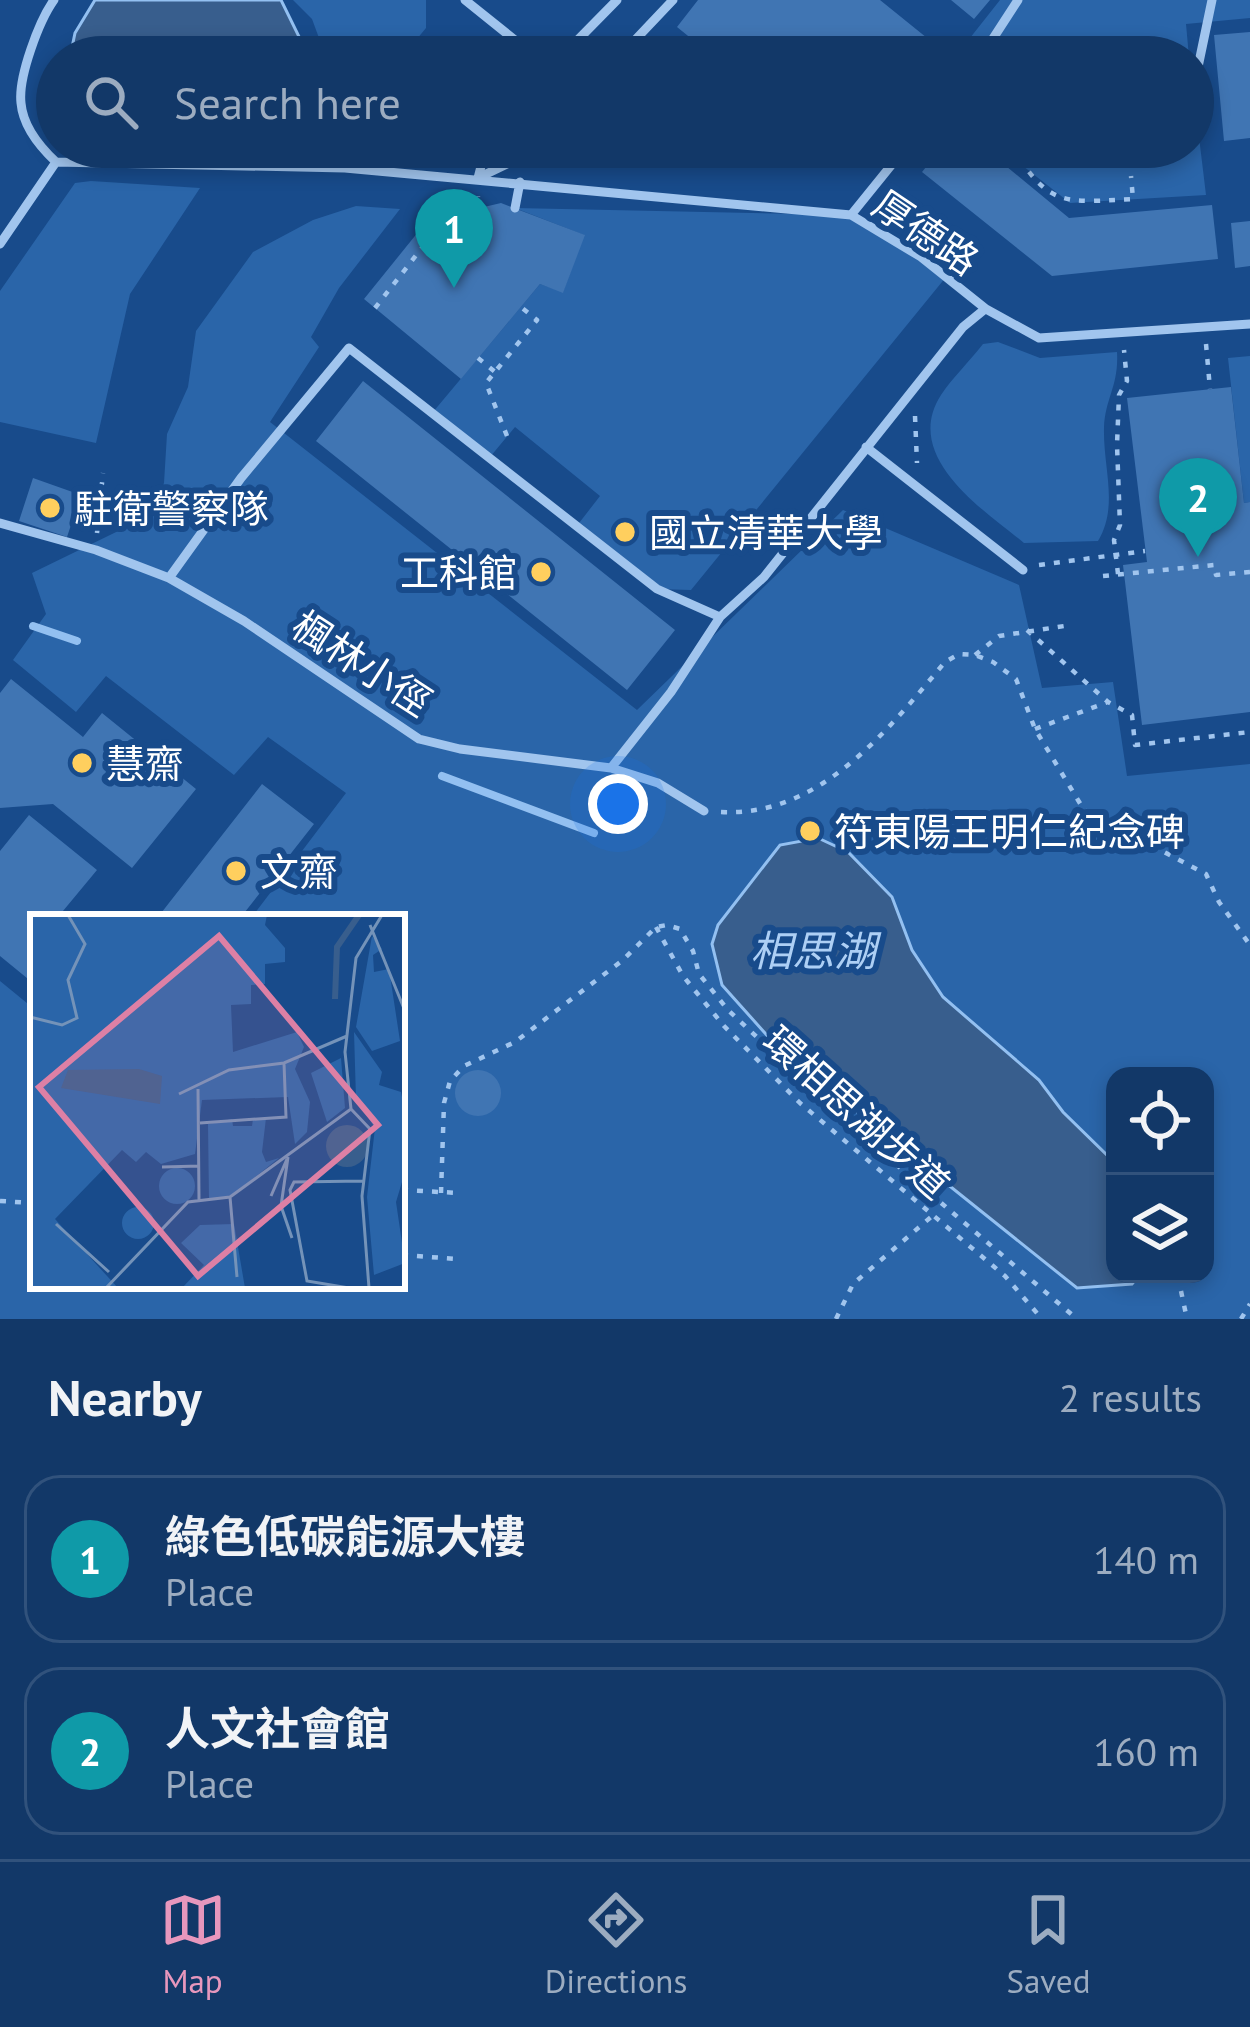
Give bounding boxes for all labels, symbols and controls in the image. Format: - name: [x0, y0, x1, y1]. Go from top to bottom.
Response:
- search box: [36, 36, 1214, 168]
- icon: search: [78, 69, 144, 135]
- text: Search here: [174, 73, 401, 131]
- street label: 厚德路: [863, 178, 989, 286]
- pin: 1: [415, 189, 493, 288]
- pin: 2: [1159, 458, 1237, 557]
- place label: 駐衛警察隊: [74, 483, 269, 534]
- marker: 駐衛警察隊: [37, 495, 63, 521]
- place label: 國立清華大學: [649, 507, 883, 558]
- marker: 國立清華大學: [612, 519, 638, 545]
- place label: 工科館: [400, 547, 517, 598]
- marker: 工科館: [528, 559, 554, 585]
- street label: 楓林小徑: [283, 599, 441, 727]
- place label: 慧齋: [106, 738, 184, 789]
- marker: 慧齋: [69, 750, 95, 776]
- your location: [588, 774, 648, 834]
- place label: 符東陽王明仁紀念碑: [834, 806, 1185, 857]
- marker: 符東陽王明仁紀念碑: [797, 818, 823, 844]
- place label: 文齋: [260, 846, 338, 897]
- marker: 文齋: [223, 858, 249, 884]
- inset map: [30, 914, 405, 1289]
- water label: 相思湖: [750, 923, 882, 978]
- street label: 環相思湖步道: [753, 1015, 961, 1209]
- map controls: [1106, 1067, 1214, 1283]
- button: locate: [1106, 1067, 1214, 1175]
- button: layers: [1106, 1175, 1214, 1283]
- text: Nearby: [48, 1364, 202, 1430]
- text: 2 results: [1059, 1372, 1202, 1423]
- text: 綠色低碳能源大樓: [165, 1507, 525, 1565]
- text: 1: [79, 1534, 101, 1585]
- text: 140 m: [1093, 1534, 1199, 1585]
- text: Place: [165, 1566, 254, 1617]
- text: 人文社會館: [165, 1699, 390, 1757]
- text: 2: [79, 1726, 101, 1777]
- text: 160 m: [1093, 1726, 1199, 1777]
- text: Place: [165, 1758, 254, 1809]
- tab: Map: [160, 1887, 226, 2002]
- tab: Directions: [545, 1887, 687, 2002]
- tab: Saved: [1006, 1887, 1090, 2002]

